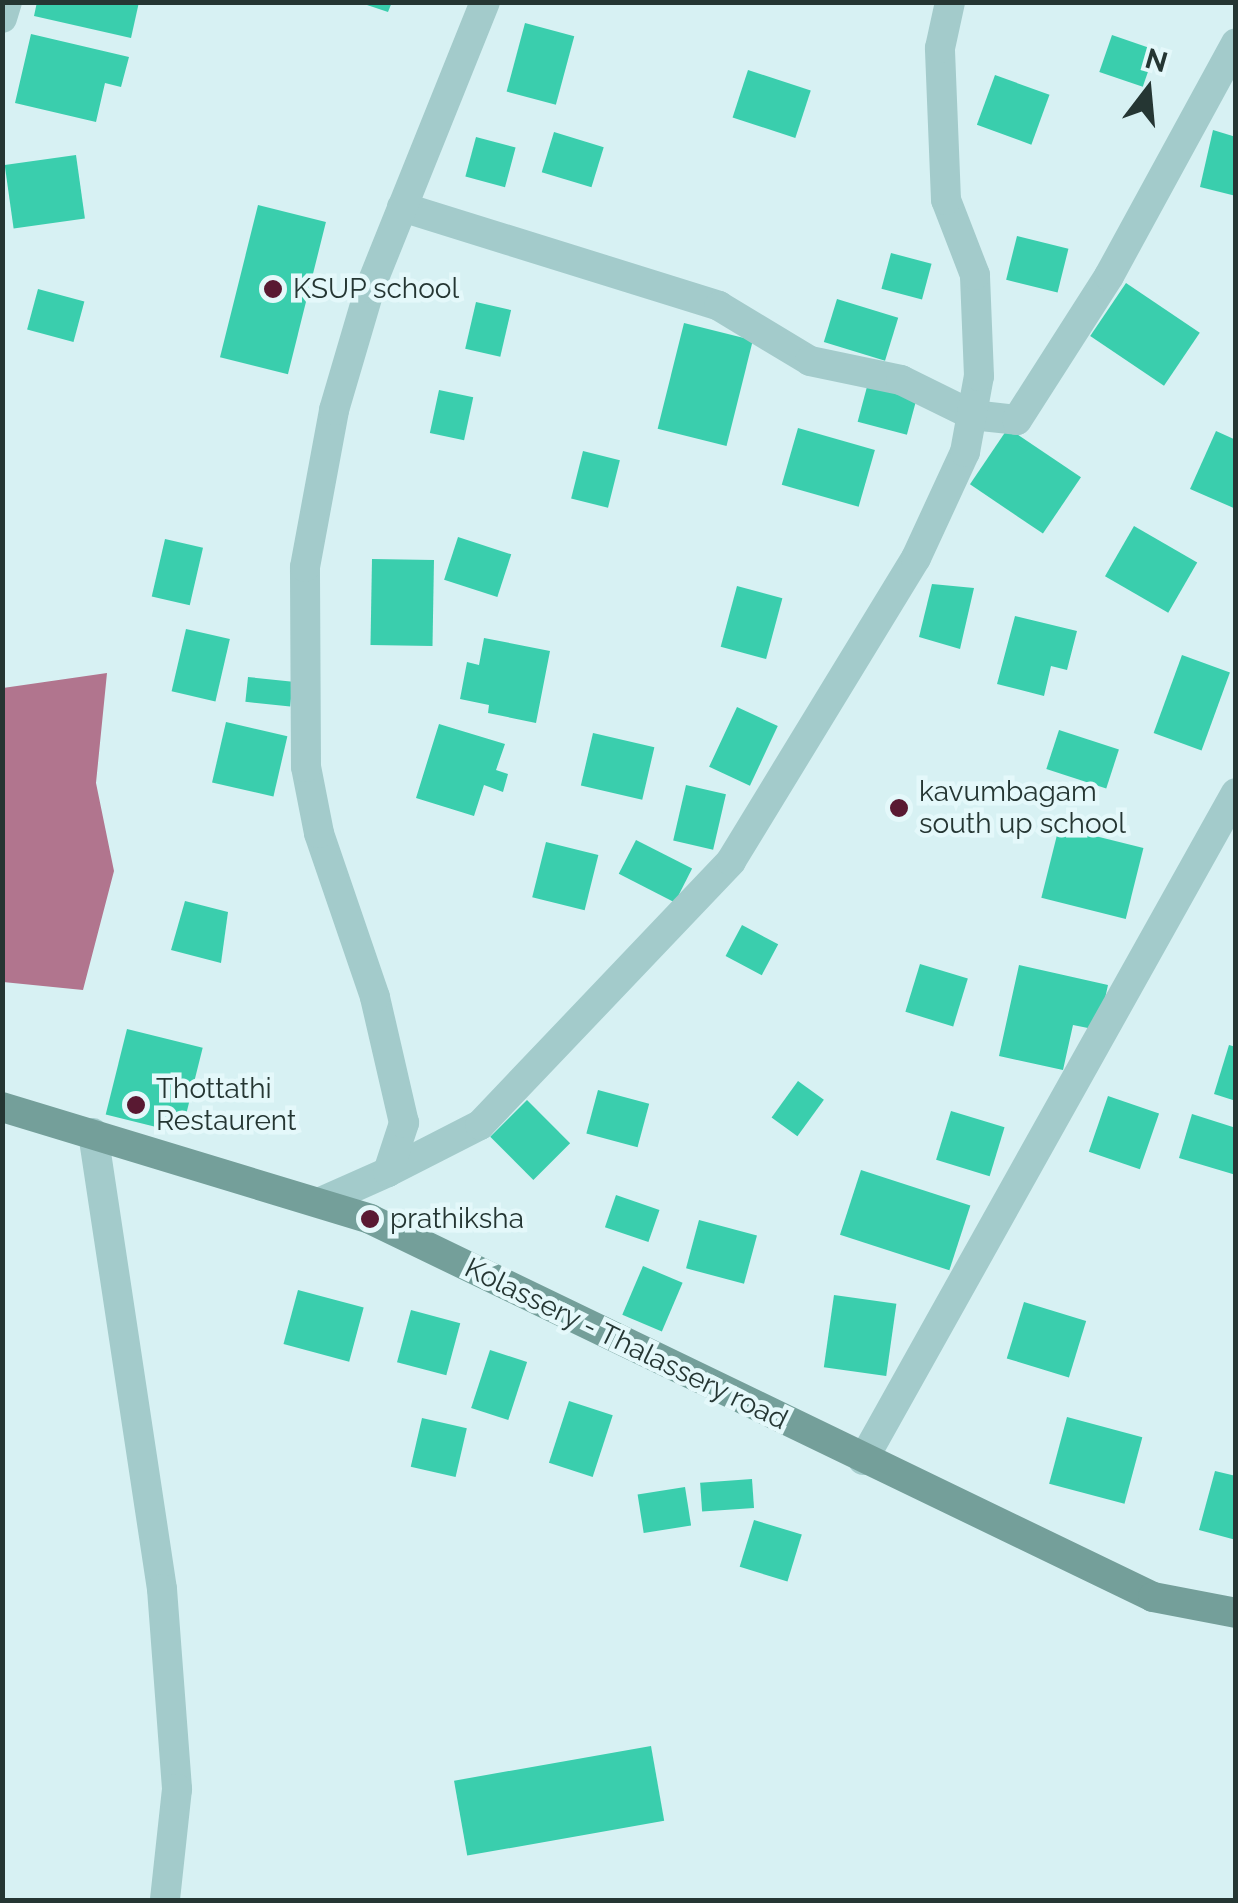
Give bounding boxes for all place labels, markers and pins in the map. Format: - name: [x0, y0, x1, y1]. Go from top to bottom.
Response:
- place label: KSUP school: [293, 272, 460, 306]
- marker: KSUP school: [262, 278, 284, 300]
- place label: kavumbagam south up school: [919, 775, 1126, 841]
- marker: kavumbagam south up school: [888, 797, 910, 819]
- place label: Thottathi Restaurent: [156, 1072, 296, 1138]
- marker: Thottathi Restaurent: [125, 1094, 147, 1116]
- place label: prathiksha: [390, 1202, 524, 1236]
- marker: prathiksha: [359, 1208, 381, 1230]

